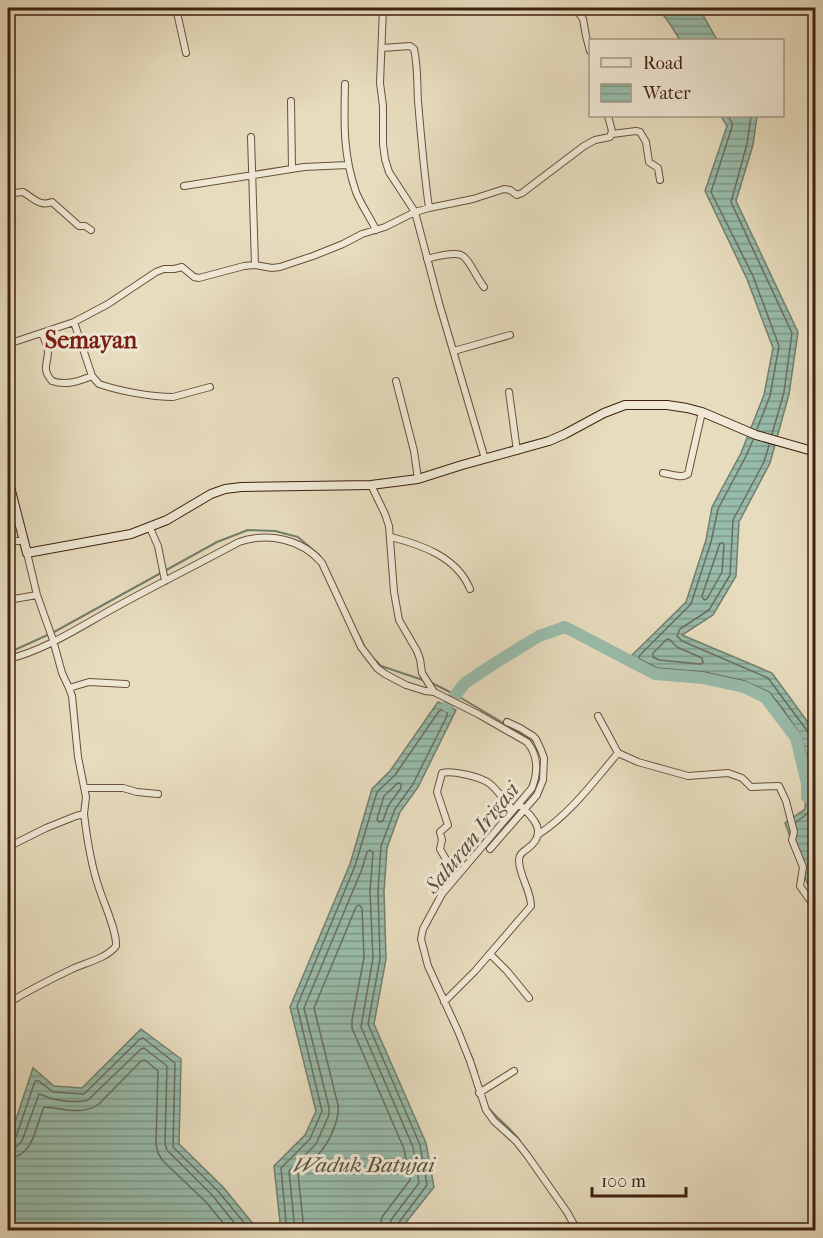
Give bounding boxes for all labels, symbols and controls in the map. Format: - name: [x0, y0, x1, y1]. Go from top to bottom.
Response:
- legend: [589, 39, 784, 117]
- text: Road: [643, 53, 683, 74]
- text: Water: [642, 83, 691, 104]
- district label: Semayan: [45, 326, 138, 354]
- water label: Saluran Irigasi: [419, 776, 526, 900]
- water label: Waduk Batujai: [293, 1152, 436, 1178]
- scale bar: [592, 1160, 686, 1198]
- text: 100 m: [601, 1171, 646, 1192]

